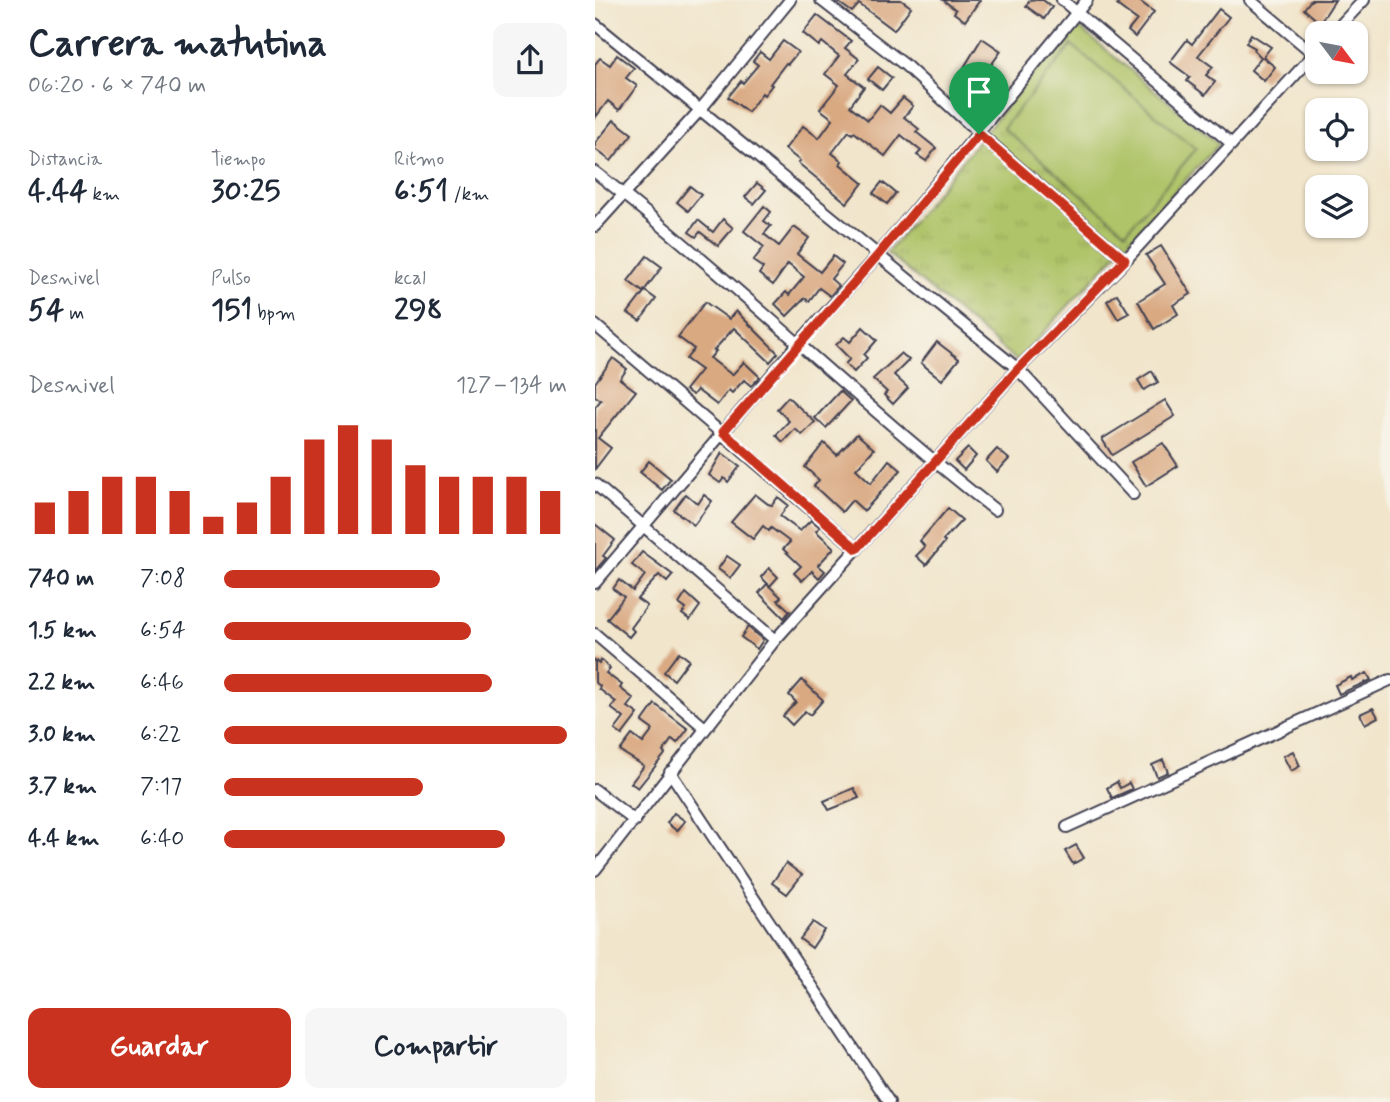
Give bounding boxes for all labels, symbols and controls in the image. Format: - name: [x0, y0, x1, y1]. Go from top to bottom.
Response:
- text: Carrera matutina: [28, 20, 327, 69]
- north arrow: [1305, 21, 1369, 84]
- map controls: [1305, 21, 1368, 238]
- button: share: [493, 23, 567, 97]
- pin: [949, 62, 1009, 134]
- text: 06:20 · 6 × 740 m: [28, 71, 206, 101]
- icon: arrive: [960, 73, 998, 111]
- button: locate: [1305, 98, 1368, 161]
- text: Distancia: [28, 147, 102, 172]
- text: Tiempo: [211, 147, 266, 172]
- text: Ritmo: [394, 147, 444, 172]
- text: 4.44: [28, 172, 87, 211]
- text: 30:25: [211, 172, 280, 211]
- text: 6:51: [394, 172, 448, 211]
- button: layers: [1305, 175, 1368, 238]
- text: km: [87, 182, 120, 207]
- text: /km: [448, 182, 489, 207]
- text: Desnivel: [28, 266, 100, 291]
- text: Pulso: [211, 266, 251, 291]
- text: kcal: [394, 266, 426, 291]
- text: 54: [28, 291, 64, 330]
- text: 151: [211, 291, 252, 330]
- text: 298: [394, 291, 443, 330]
- text: m: [64, 301, 84, 326]
- text: bpm: [252, 301, 295, 326]
- text: Desnivel: [28, 371, 115, 401]
- text: 127–134 m: [456, 371, 567, 401]
- text: 740 m: [28, 564, 94, 594]
- text: 7:08: [140, 564, 186, 594]
- text: 1.5 km: [28, 616, 97, 646]
- text: 6:54: [140, 616, 186, 646]
- text: 2.2 km: [28, 668, 95, 698]
- text: 6:46: [140, 668, 184, 698]
- text: 3.0 km: [28, 720, 96, 750]
- text: 6:22: [140, 720, 181, 750]
- text: 3.7 km: [28, 772, 97, 802]
- text: 7:17: [140, 772, 182, 802]
- text: 4.4 km: [28, 824, 99, 854]
- text: 6:40: [140, 824, 184, 854]
- button: Guardar: [28, 1008, 291, 1088]
- button: Compartir: [305, 1008, 567, 1088]

